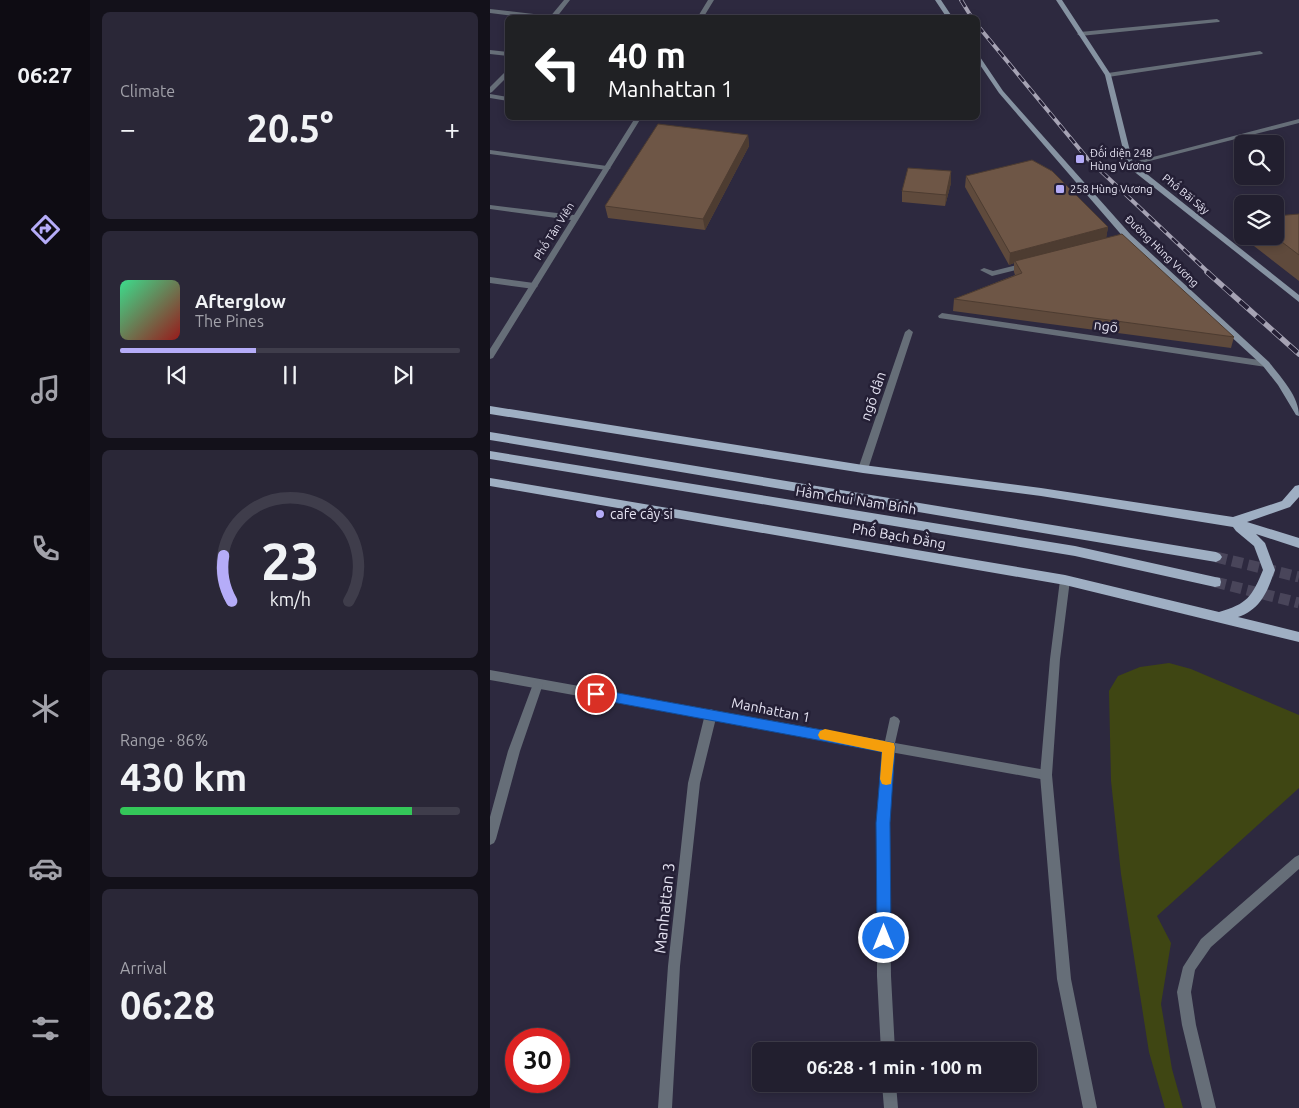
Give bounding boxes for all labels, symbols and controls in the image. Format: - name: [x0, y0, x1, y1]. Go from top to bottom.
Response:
- icon: left: [525, 35, 590, 100]
- text: 40 m: [608, 35, 686, 75]
- text: 06:27: [17, 62, 73, 87]
- text: Manhattan 1: [608, 76, 733, 101]
- text: Climate: [120, 82, 175, 100]
- text: 20.5°: [246, 107, 334, 149]
- text: −: [120, 113, 136, 144]
- text: +: [444, 113, 460, 144]
- map controls: [1234, 135, 1284, 245]
- button: search: [1234, 135, 1284, 185]
- place label: Đối diện 248 Hùng Vương: [1090, 145, 1152, 172]
- marker: Đối diện 248 Hùng Vương: [1074, 153, 1086, 165]
- street label: Phố Bãi Sậy: [1160, 170, 1213, 218]
- marker: 258 Hùng Vương: [1054, 183, 1066, 195]
- place label: 258 Hùng Vương: [1070, 183, 1153, 195]
- button: layers: [1234, 195, 1284, 245]
- street label: Phố Tản Viên: [530, 199, 576, 262]
- icon: directions: [28, 212, 63, 247]
- street label: Đường Hùng Vương: [1123, 213, 1201, 289]
- text: Afterglow: [195, 290, 286, 312]
- text: The Pines: [195, 312, 264, 330]
- street label: ngõ: [1093, 316, 1119, 336]
- icon: previous: [163, 361, 191, 389]
- icon: pause: [276, 361, 304, 389]
- icon: next: [389, 361, 417, 389]
- street label: ngõ dân: [857, 369, 889, 423]
- icon: music: [28, 372, 63, 407]
- street label: Hầm chui Nam Bính: [794, 480, 918, 517]
- place label: cafe cây si: [610, 506, 673, 522]
- marker: cafe cây si: [594, 508, 606, 520]
- street label: Phố Bạch Đằng: [851, 517, 948, 552]
- icon: phone: [28, 531, 63, 566]
- text: 23: [261, 532, 319, 590]
- text: km/h: [269, 589, 311, 609]
- pin: [575, 673, 617, 715]
- icon: arrive: [582, 680, 610, 708]
- icon: climate: [28, 691, 63, 726]
- street label: Manhattan 1: [730, 695, 812, 725]
- text: Range · 86%: [120, 731, 208, 749]
- text: 430 km: [120, 756, 247, 798]
- icon: car: [28, 851, 63, 886]
- street label: Manhattan 3: [650, 862, 678, 954]
- position arrow: [857, 911, 909, 963]
- text: Arrival: [120, 959, 167, 977]
- text: 06:28: [120, 984, 215, 1026]
- icon: filters: [28, 1011, 63, 1046]
- speed limit sign: 30: [505, 1028, 570, 1093]
- text: 06:28 · 1 min · 100 m: [807, 1056, 982, 1078]

